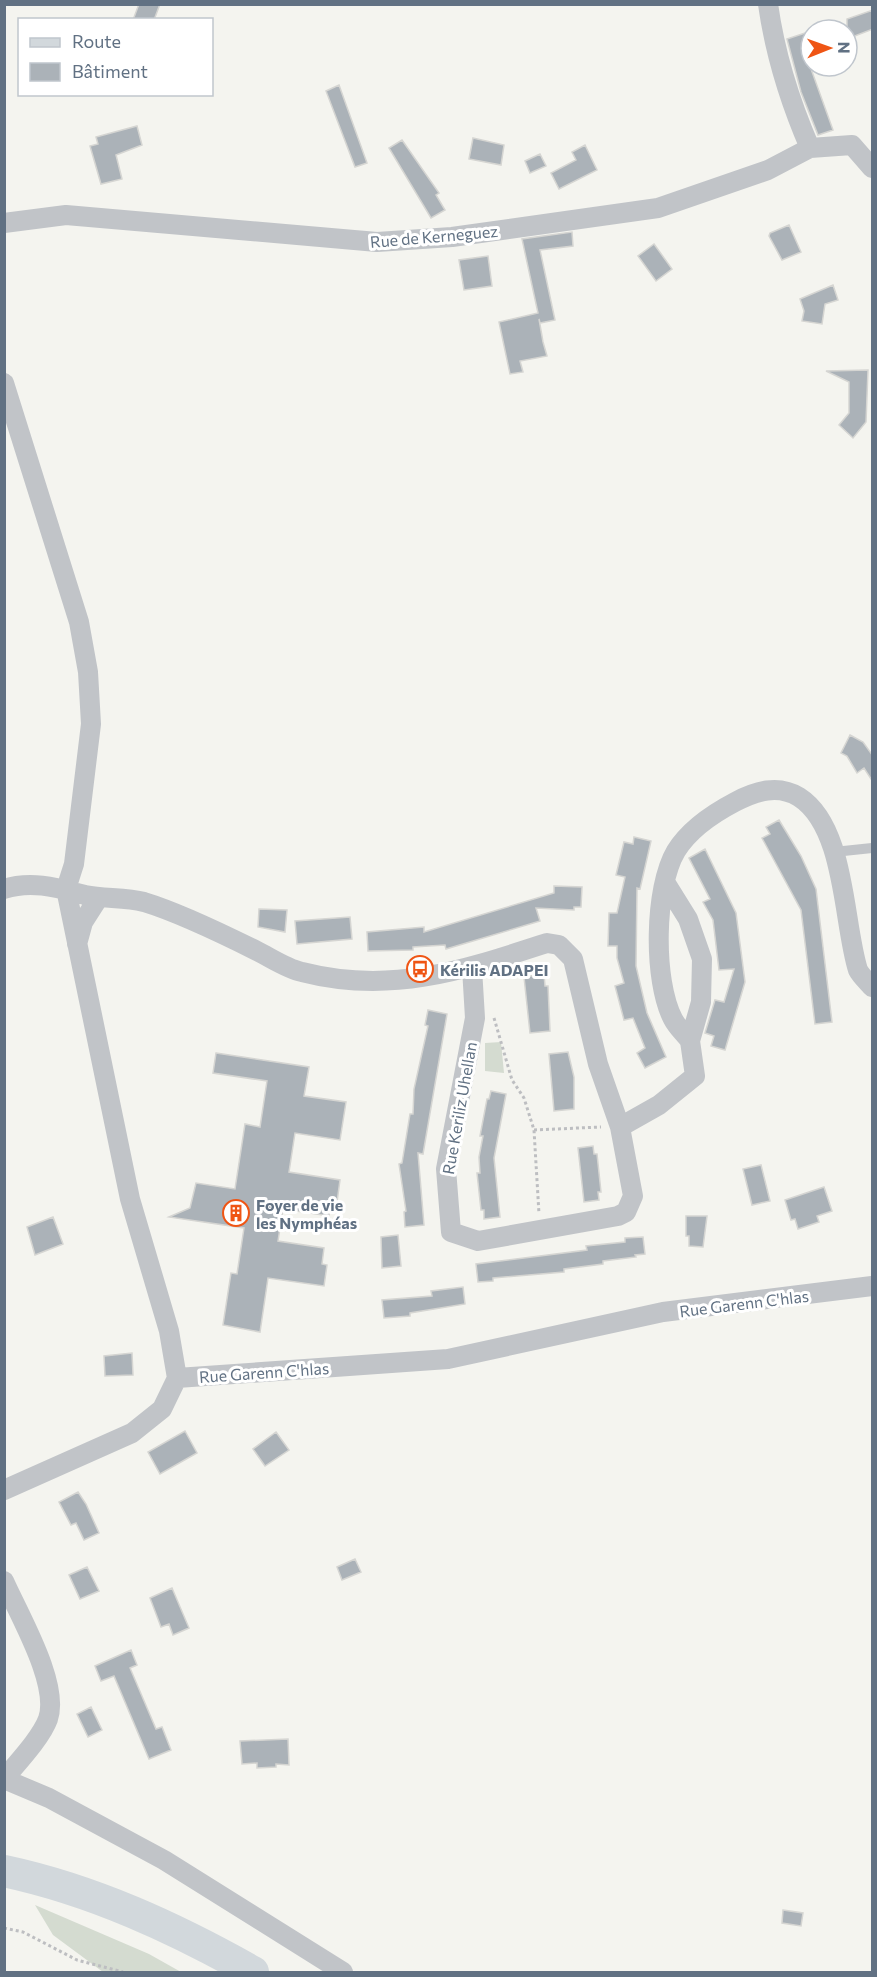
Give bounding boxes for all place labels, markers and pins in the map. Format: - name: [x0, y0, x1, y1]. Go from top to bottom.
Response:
- bus stop icon: Kérilis ADAPEI: [405, 954, 435, 984]
- place label: Kérilis ADAPEI: [440, 960, 549, 979]
- place label: Foyer de vie les Nymphéas: [256, 1195, 357, 1232]
- building icon: Foyer de vie les Nymphéas: [221, 1198, 251, 1228]

